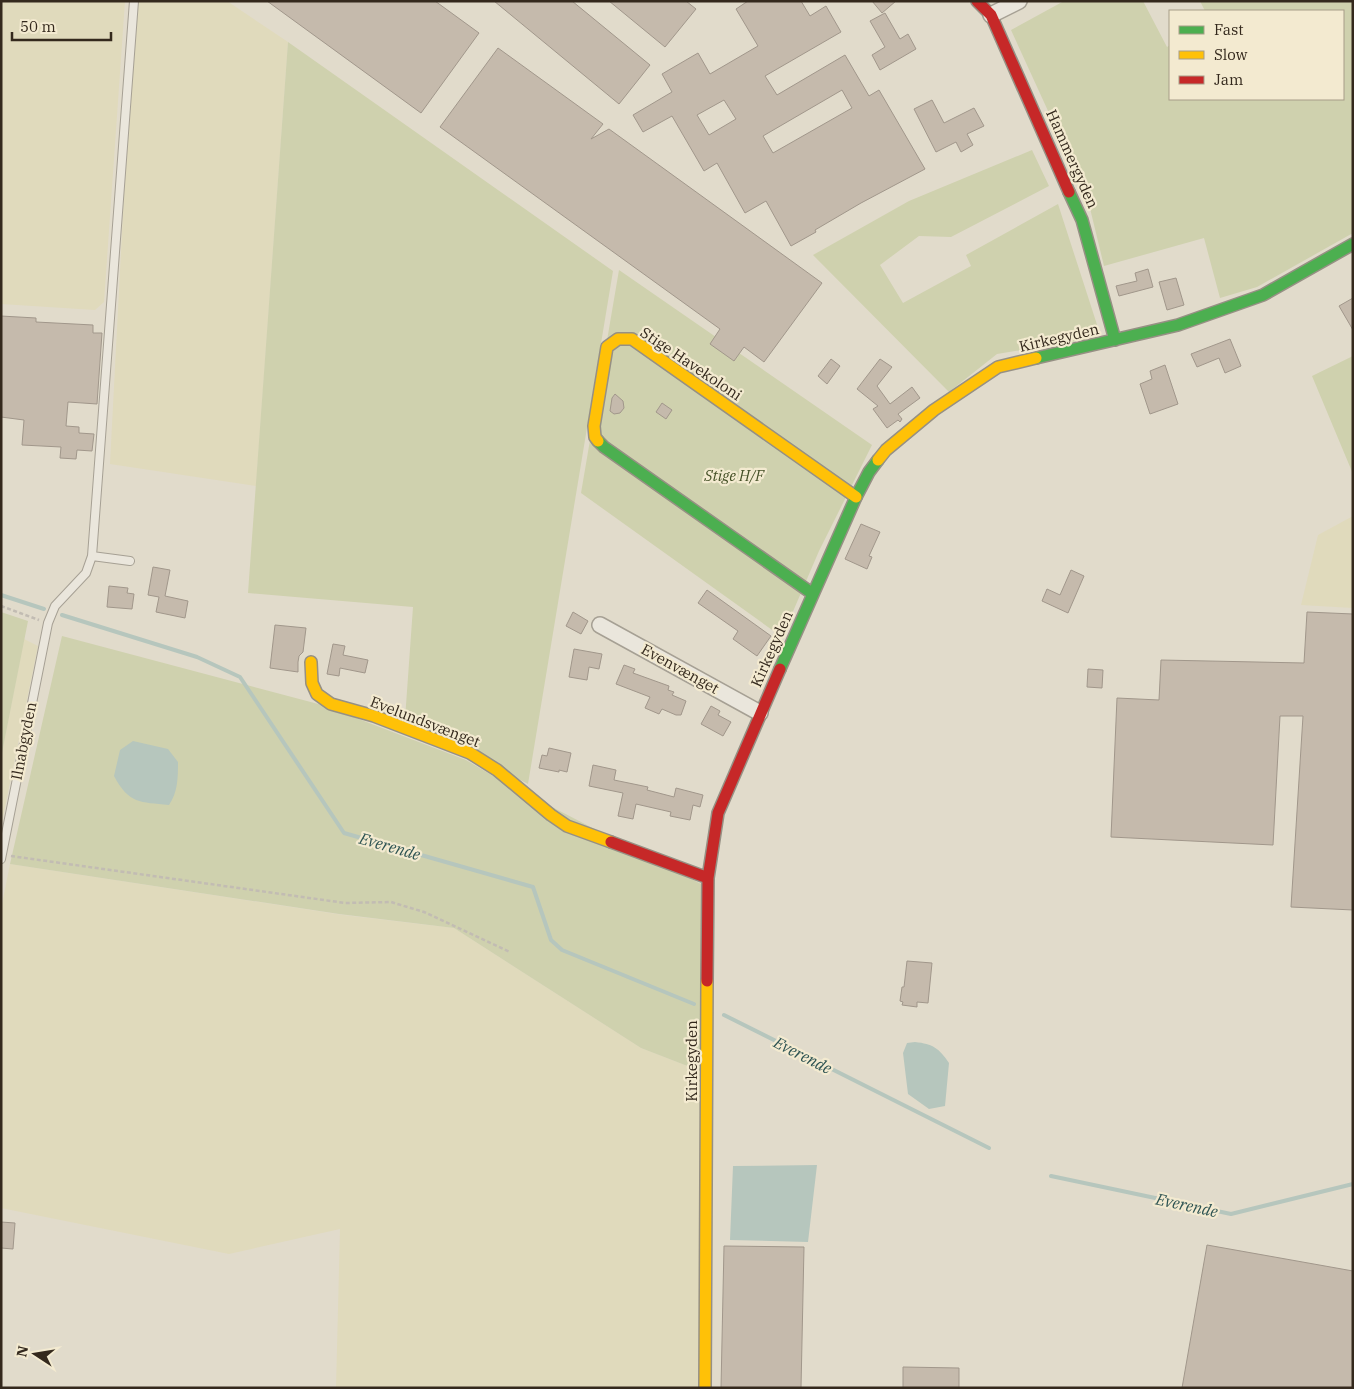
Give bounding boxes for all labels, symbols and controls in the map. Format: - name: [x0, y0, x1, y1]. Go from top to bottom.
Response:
- scale bar: [12, 10, 111, 42]
- legend: [1169, 10, 1344, 100]
- text: 50 m: [20, 17, 56, 36]
- text: Fast: [1214, 20, 1244, 39]
- text: Slow: [1214, 45, 1248, 64]
- text: Jam: [1214, 70, 1243, 89]
- street label: Hammergyden: [1042, 106, 1103, 212]
- street label: Kirkegyden: [1017, 319, 1101, 356]
- street label: Stige Havekoloni: [637, 323, 746, 405]
- park label: Stige H/F: [703, 466, 765, 485]
- street label: Kirkegyden: [746, 607, 797, 690]
- street label: Evenvænget: [638, 639, 722, 698]
- street label: Evelundsvænget: [367, 692, 483, 751]
- street label: Ilnabgyden: [7, 700, 40, 782]
- water label: Everende: [356, 827, 423, 864]
- street label: Kirkegyden: [682, 1020, 701, 1102]
- water label: Everende: [770, 1031, 835, 1078]
- water label: Everende: [1153, 1189, 1220, 1221]
- north arrow: [10, 1329, 60, 1379]
- text: N: [12, 1344, 32, 1359]

